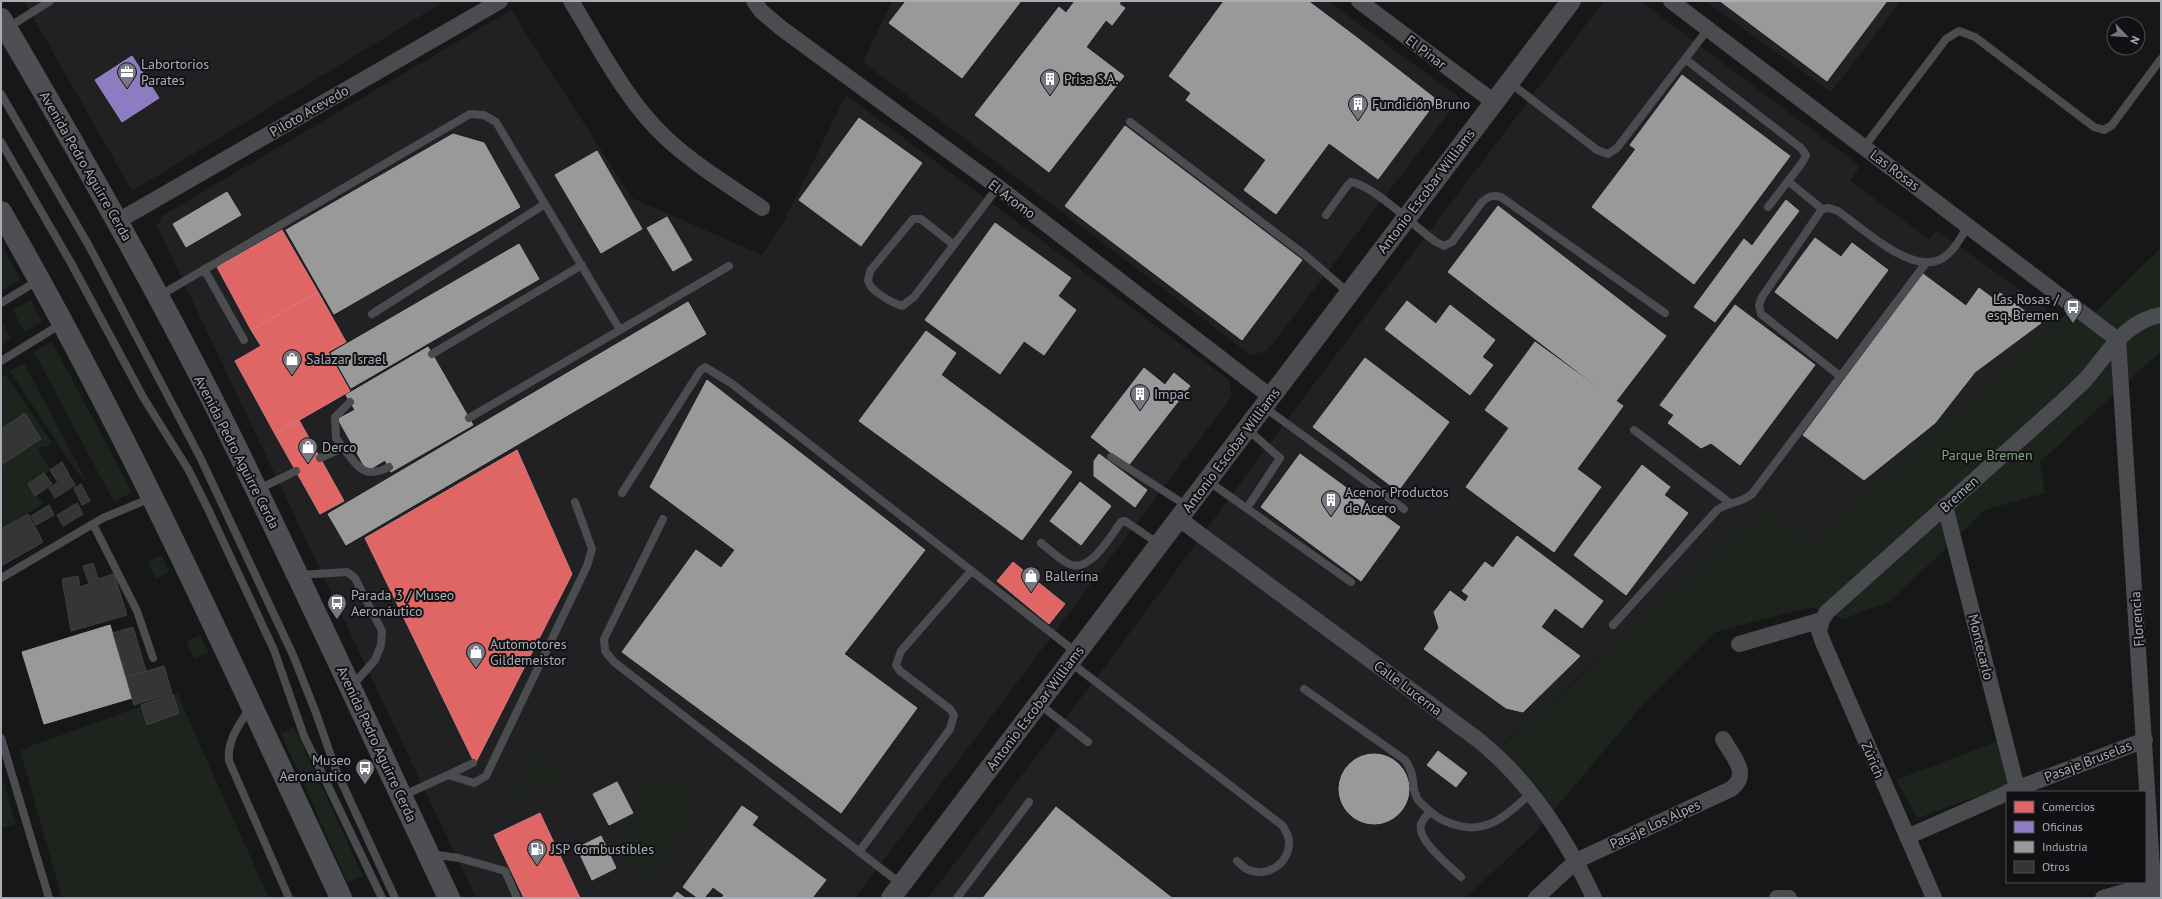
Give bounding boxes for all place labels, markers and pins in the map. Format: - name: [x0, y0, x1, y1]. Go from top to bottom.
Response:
- place label: Labortorios Parates: [141, 55, 209, 89]
- office icon: Labortorios Parates: [116, 61, 138, 89]
- building icon: Prisa S.A.: [1039, 68, 1061, 96]
- place label: Prisa S.A.: [1064, 70, 1118, 88]
- building icon: Fundición Bruno: [1347, 93, 1369, 121]
- place label: Fundición Bruno: [1372, 95, 1470, 113]
- place label: Las Rosas / esq. Bremen: [1987, 290, 2060, 324]
- bus stop icon: Las Rosas / esq. Bremen: [2062, 296, 2084, 324]
- shop icon: Salazar Israel: [281, 348, 303, 376]
- place label: Salazar Israel: [306, 350, 386, 368]
- building icon: Impac: [1129, 383, 1151, 411]
- place label: Impac: [1154, 385, 1190, 403]
- shop icon: Derco: [297, 436, 319, 464]
- place label: Derco: [322, 438, 357, 456]
- place label: Acenor Productos de Acero: [1345, 483, 1449, 517]
- building icon: Acenor Productos de Acero: [1320, 489, 1342, 517]
- shop icon: Ballerina: [1020, 565, 1042, 593]
- place label: Ballerina: [1045, 567, 1099, 585]
- place label: Parada 3 / Museo Aeronáutico: [351, 586, 454, 620]
- bus stop icon: Parada 3 / Museo Aeronáutico: [326, 592, 348, 620]
- place label: Automotores Gildemeistor: [490, 635, 567, 669]
- shop icon: Automotores Gildemeistor: [465, 641, 487, 669]
- place label: Museo Aeronáutico: [279, 751, 351, 785]
- bus stop icon: Museo Aeronáutico: [354, 757, 376, 785]
- fuel station icon: JSP Combustibles: [526, 838, 548, 866]
- place label: JSP Combustibles: [550, 840, 654, 858]

